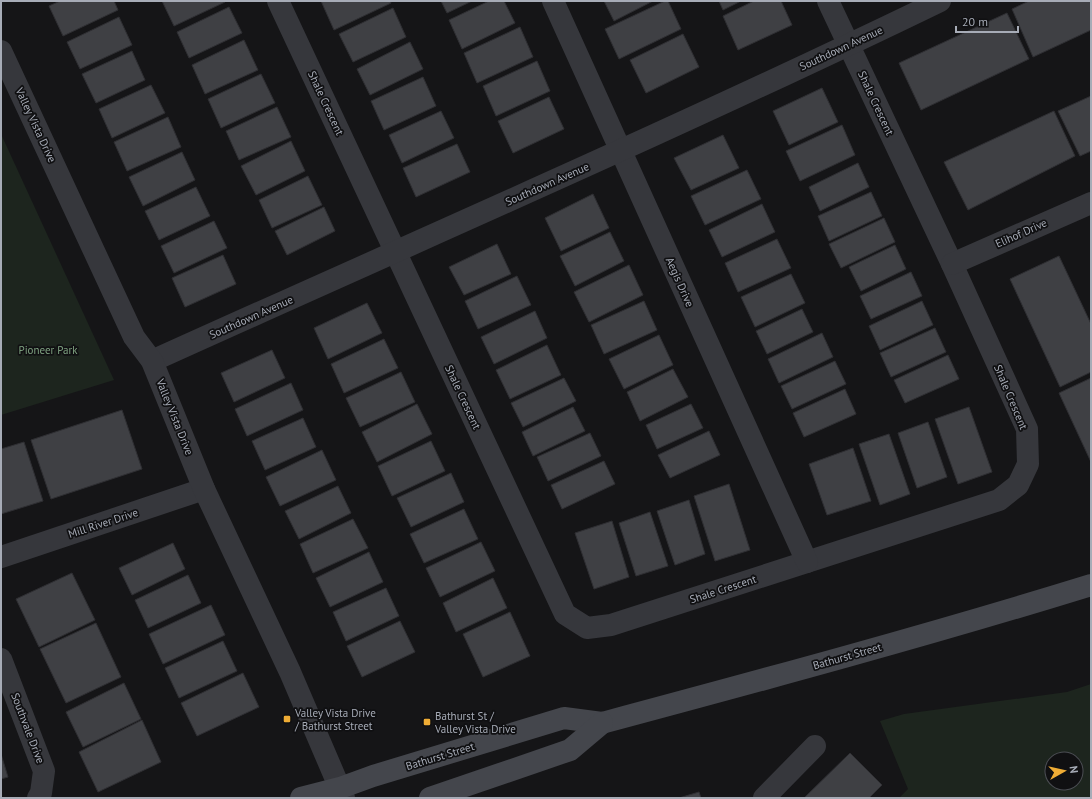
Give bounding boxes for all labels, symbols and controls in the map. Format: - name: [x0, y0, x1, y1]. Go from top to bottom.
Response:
- scale bar: [956, 8, 1018, 34]
- text: 20 m: [962, 14, 988, 29]
- street label: Southdown Avenue: [797, 22, 885, 73]
- street label: Shale Crescent: [305, 69, 347, 138]
- street label: Shale Crescent: [855, 69, 897, 138]
- street label: Valley Vista Drive: [12, 84, 60, 165]
- street label: Southdown Avenue: [503, 159, 591, 209]
- street label: Elihof Drive: [993, 215, 1049, 251]
- street label: Aegis Drive: [663, 255, 697, 309]
- street label: Southdown Avenue: [207, 292, 295, 342]
- park label: Pioneer Park: [19, 343, 78, 357]
- street label: Shale Crescent: [991, 362, 1031, 432]
- street label: Shale Crescent: [442, 363, 484, 432]
- street label: Valley Vista Drive: [153, 376, 197, 457]
- street label: Mill River Drive: [66, 505, 140, 541]
- street label: Shale Crescent: [688, 572, 758, 606]
- street label: Bathurst Street: [811, 639, 883, 672]
- street label: Southvale Drive: [8, 691, 48, 766]
- place label: Valley Vista Drive / Bathurst Street: [294, 706, 376, 733]
- place label: Bathurst St / Valley Vista Drive: [434, 709, 516, 736]
- marker: Valley Vista Drive / Bathurst Street: [282, 714, 292, 724]
- marker: Bathurst St / Valley Vista Drive: [422, 717, 432, 727]
- street label: Bathurst Street: [404, 739, 476, 773]
- north arrow: [1044, 751, 1084, 791]
- text: N: [1066, 765, 1081, 774]

